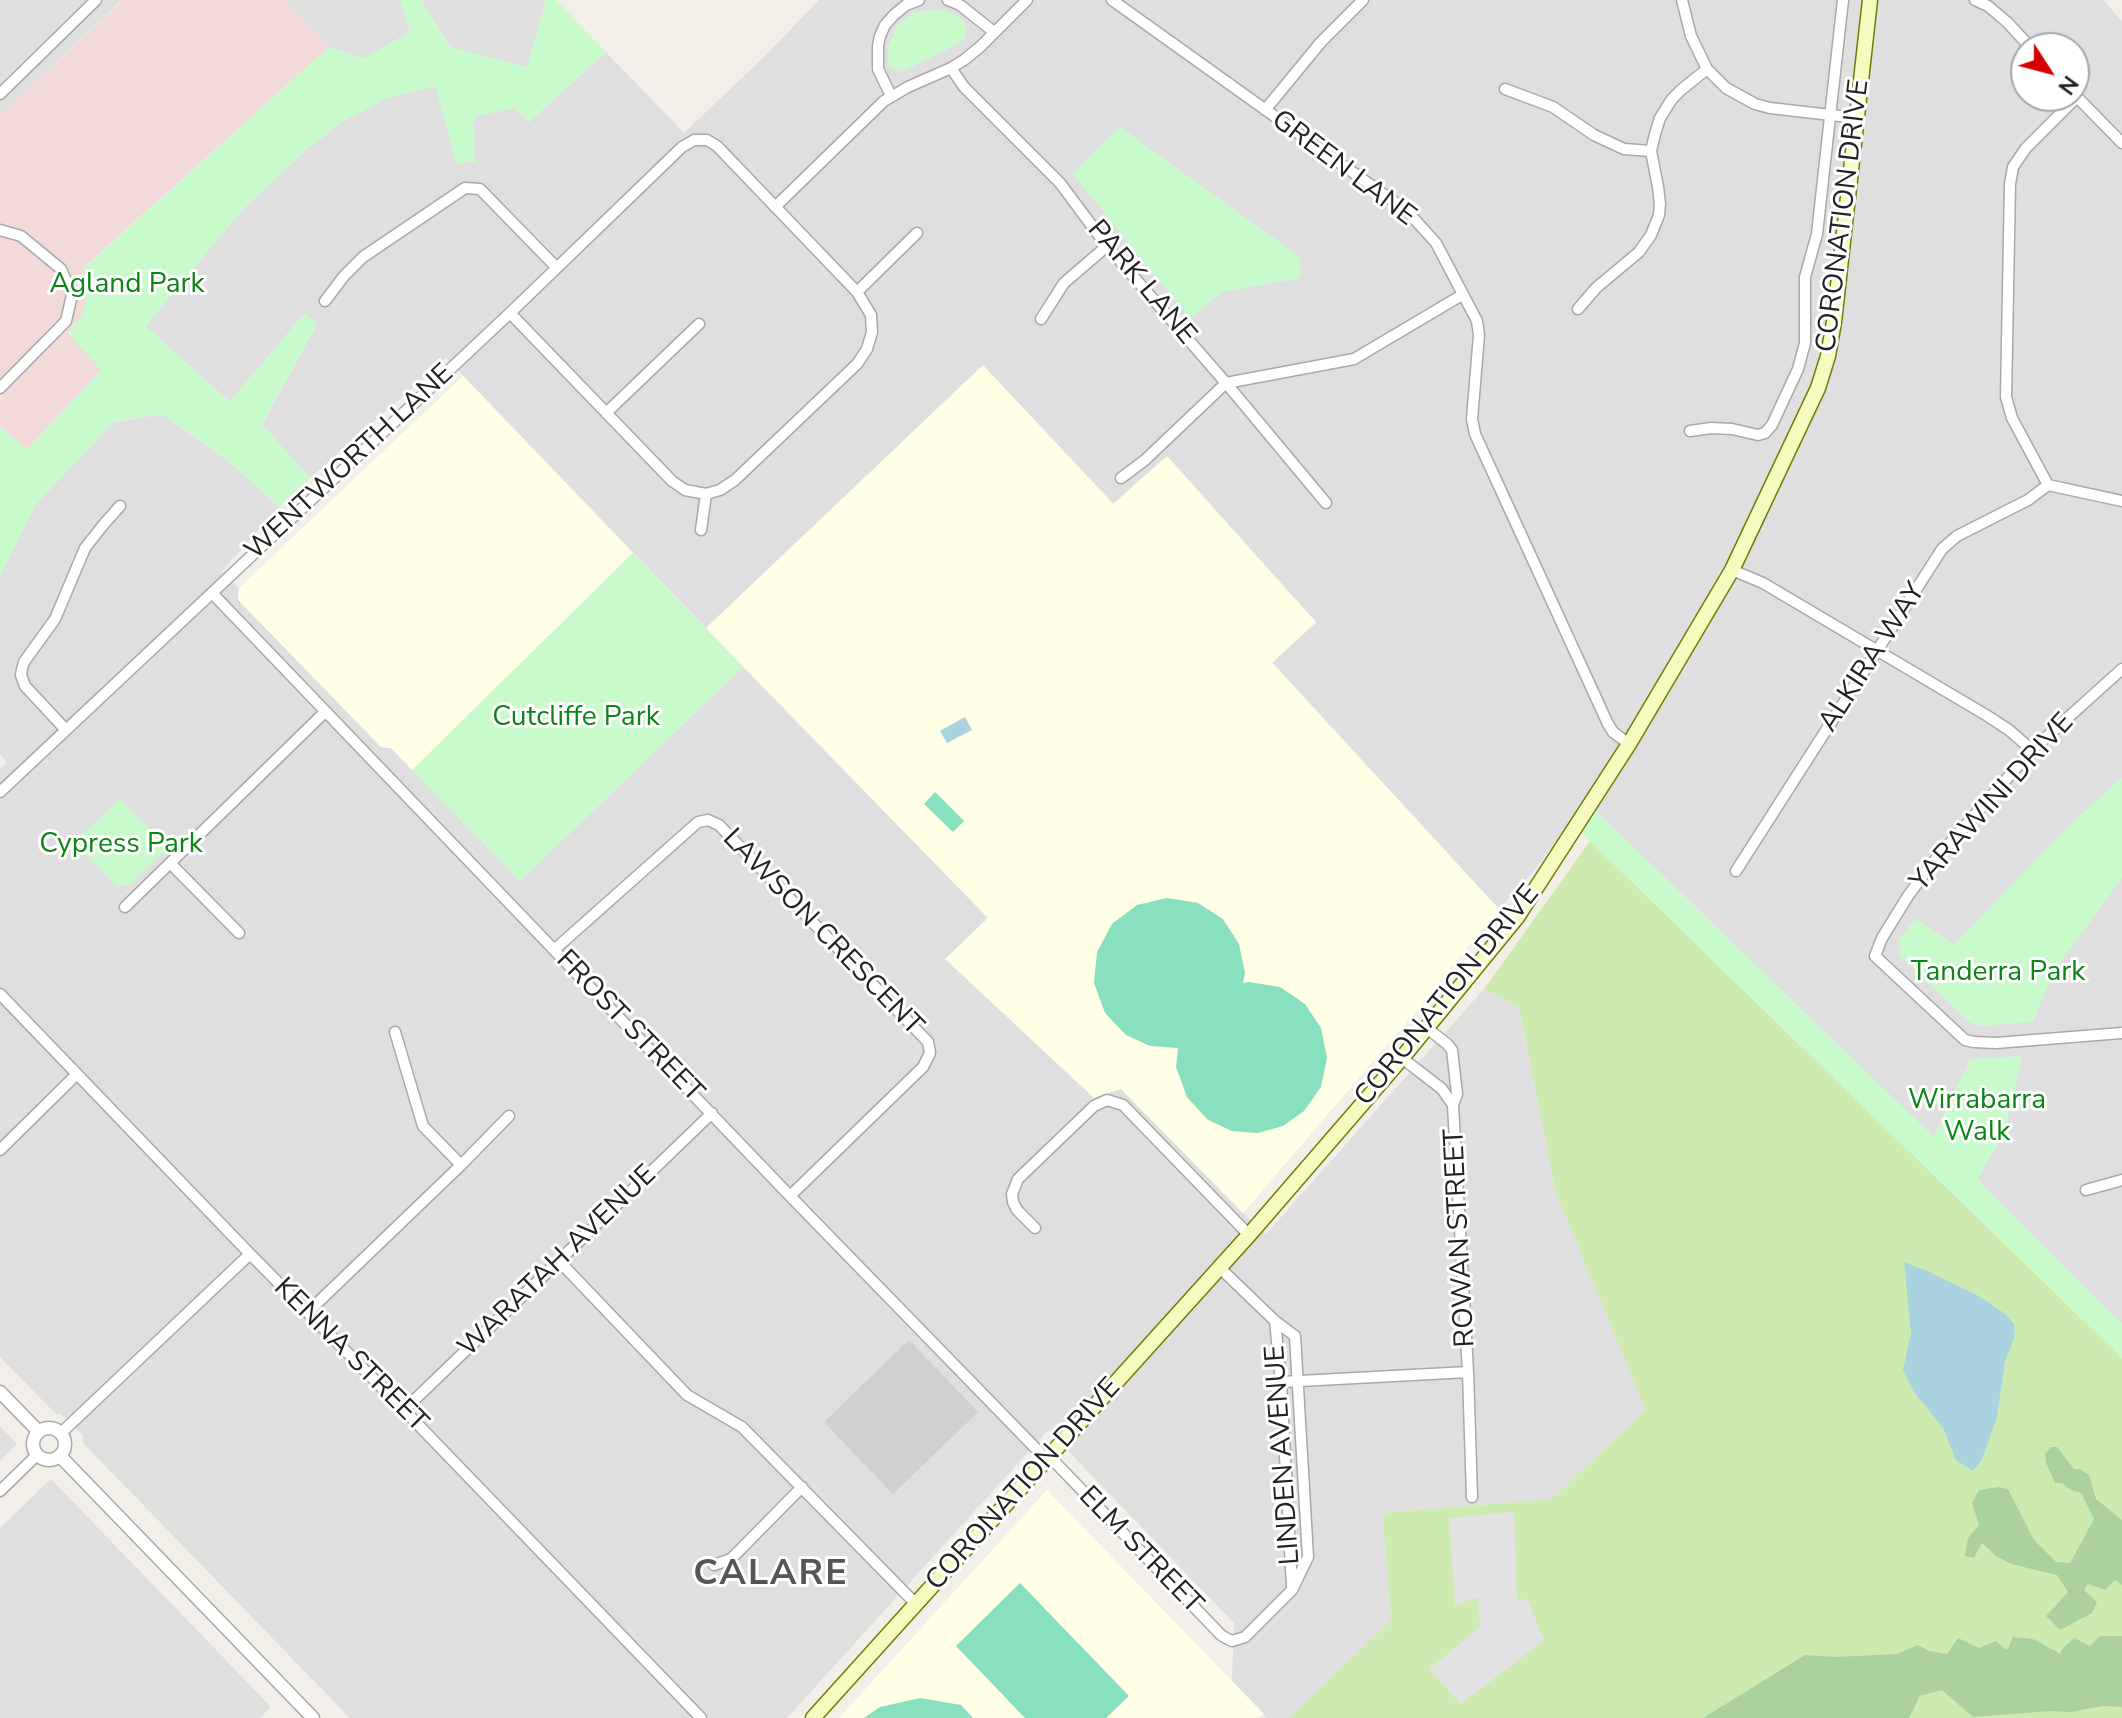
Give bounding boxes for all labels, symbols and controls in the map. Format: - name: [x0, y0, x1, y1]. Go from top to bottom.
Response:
- north arrow: [2010, 32, 2090, 112]
- text: N: [2051, 69, 2085, 100]
- street label: CORONATION DRIVE: [1811, 78, 1877, 354]
- street label: GREEN LANE: [1264, 104, 1422, 234]
- street label: PARK LANE: [1079, 214, 1203, 352]
- park label: Agland Park: [49, 268, 205, 302]
- street label: WENTWORTH LANE: [239, 358, 461, 568]
- street label: ALKIRA WAY: [1812, 577, 1934, 739]
- park label: Cutcliffe Park: [492, 701, 660, 735]
- street label: YARAWINI DRIVE: [1904, 707, 2082, 899]
- street label: LAWSON CRESCENT: [715, 823, 929, 1043]
- park label: Cypress Park: [39, 828, 203, 862]
- street label: CORONATION DRIVE: [1349, 879, 1547, 1113]
- street label: FROST STREET: [548, 944, 710, 1110]
- park label: Tanderra Park: [1911, 956, 2085, 990]
- park label: Wirrabarra Walk: [1908, 1084, 2046, 1150]
- street label: ROWAN STREET: [1438, 1128, 1484, 1348]
- street label: WARATAH AVENUE: [452, 1159, 664, 1365]
- street label: KENNA STREET: [266, 1272, 434, 1440]
- street label: LINDEN AVENUE: [1260, 1344, 1308, 1566]
- street label: CORONATION DRIVE: [920, 1372, 1128, 1598]
- street label: ELM STREET: [1071, 1480, 1209, 1622]
- district label: CALARE: [693, 1553, 849, 1597]

